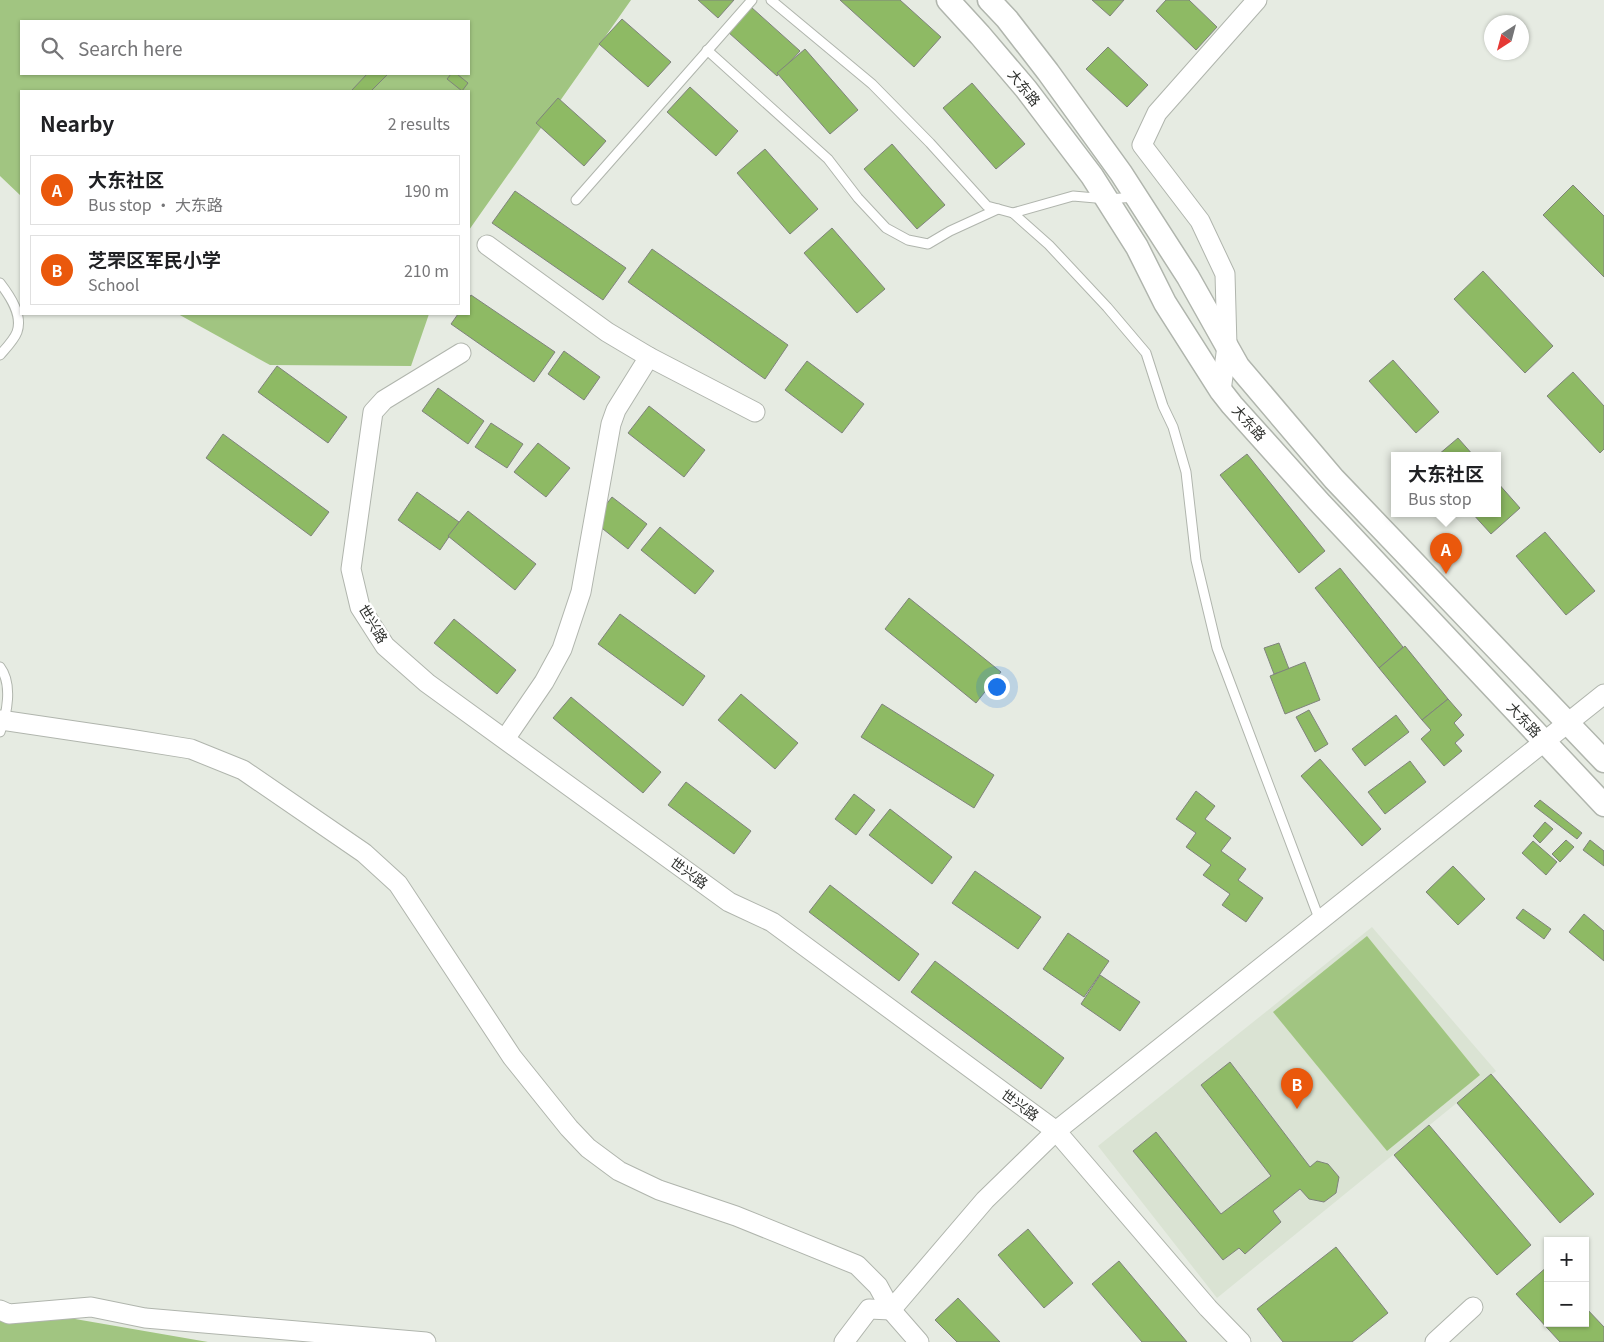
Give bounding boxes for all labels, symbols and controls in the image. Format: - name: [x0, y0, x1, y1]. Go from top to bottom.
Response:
- north arrow: [1484, 15, 1529, 60]
- search box: [20, 20, 470, 75]
- icon: search: [38, 34, 66, 62]
- text: Search here: [78, 34, 182, 61]
- street label: 大东路: [1004, 65, 1046, 110]
- text: Nearby: [40, 108, 114, 138]
- text: 2 results: [388, 111, 450, 135]
- text: 大东社区: [88, 165, 164, 192]
- text: A: [52, 178, 62, 202]
- text: 190 m: [404, 178, 449, 202]
- text: Bus stop · 大东路: [88, 192, 223, 216]
- text: 芝罘区军民小学: [88, 245, 221, 272]
- text: B: [52, 258, 62, 282]
- text: 210 m: [404, 258, 449, 282]
- text: School: [88, 272, 139, 296]
- street label: 大东路: [1228, 400, 1271, 445]
- popup: [1391, 452, 1501, 517]
- text: 大东社区: [1408, 459, 1484, 486]
- text: Bus stop: [1408, 486, 1472, 510]
- pin: A: [1430, 533, 1462, 574]
- street label: 世兴路: [354, 600, 393, 647]
- your location: [984, 674, 1010, 700]
- street label: 大东路: [1503, 697, 1546, 741]
- street label: 世兴路: [667, 852, 712, 893]
- pin: B: [1281, 1068, 1313, 1109]
- street label: 世兴路: [998, 1084, 1043, 1125]
- map controls: [1544, 1237, 1589, 1327]
- button: +: [1544, 1237, 1589, 1282]
- button: −: [1544, 1282, 1589, 1327]

